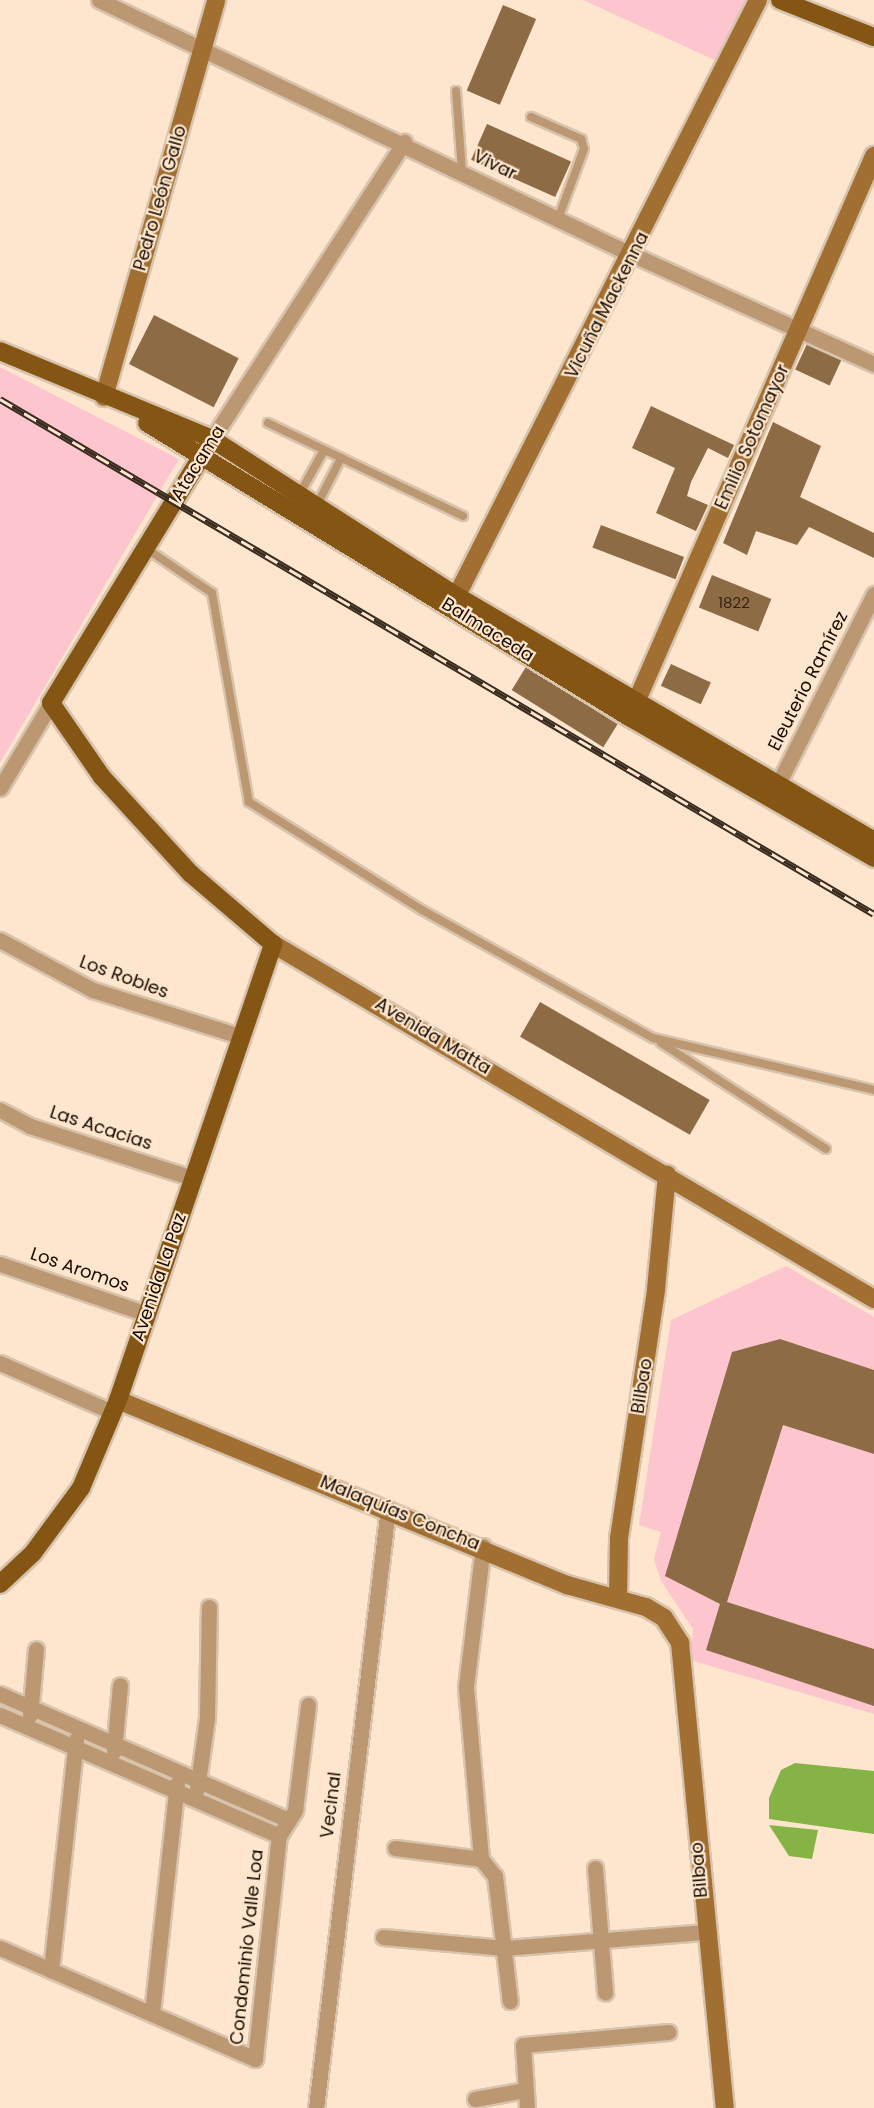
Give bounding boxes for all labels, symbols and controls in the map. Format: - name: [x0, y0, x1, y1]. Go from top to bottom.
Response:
- street label: Pedro León Gallo: [129, 123, 191, 273]
- street label: Vivar: [470, 145, 520, 185]
- street label: Vicuña Mackenna: [561, 228, 653, 382]
- street label: Emilio Sotomayor: [710, 361, 794, 513]
- street label: Atacama: [166, 421, 230, 505]
- street label: Balmaceda: [438, 593, 538, 667]
- house number: 1822: [718, 594, 750, 612]
- street label: Eleuterio Ramírez: [763, 608, 853, 754]
- street label: Los Robles: [77, 951, 171, 1003]
- street label: Avenida Matta: [371, 993, 495, 1079]
- street label: Las Acacias: [47, 1101, 155, 1155]
- street label: Avenida La Paz: [127, 1210, 191, 1344]
- street label: Los Aromos: [28, 1243, 132, 1297]
- street label: Bilbao: [627, 1357, 657, 1415]
- street label: Malaquías Concha: [317, 1471, 483, 1555]
- street label: Vecinal: [316, 1771, 346, 1839]
- street label: Bilbao: [686, 1841, 712, 1899]
- street label: Condominio Valle Loa: [226, 1848, 268, 2046]

